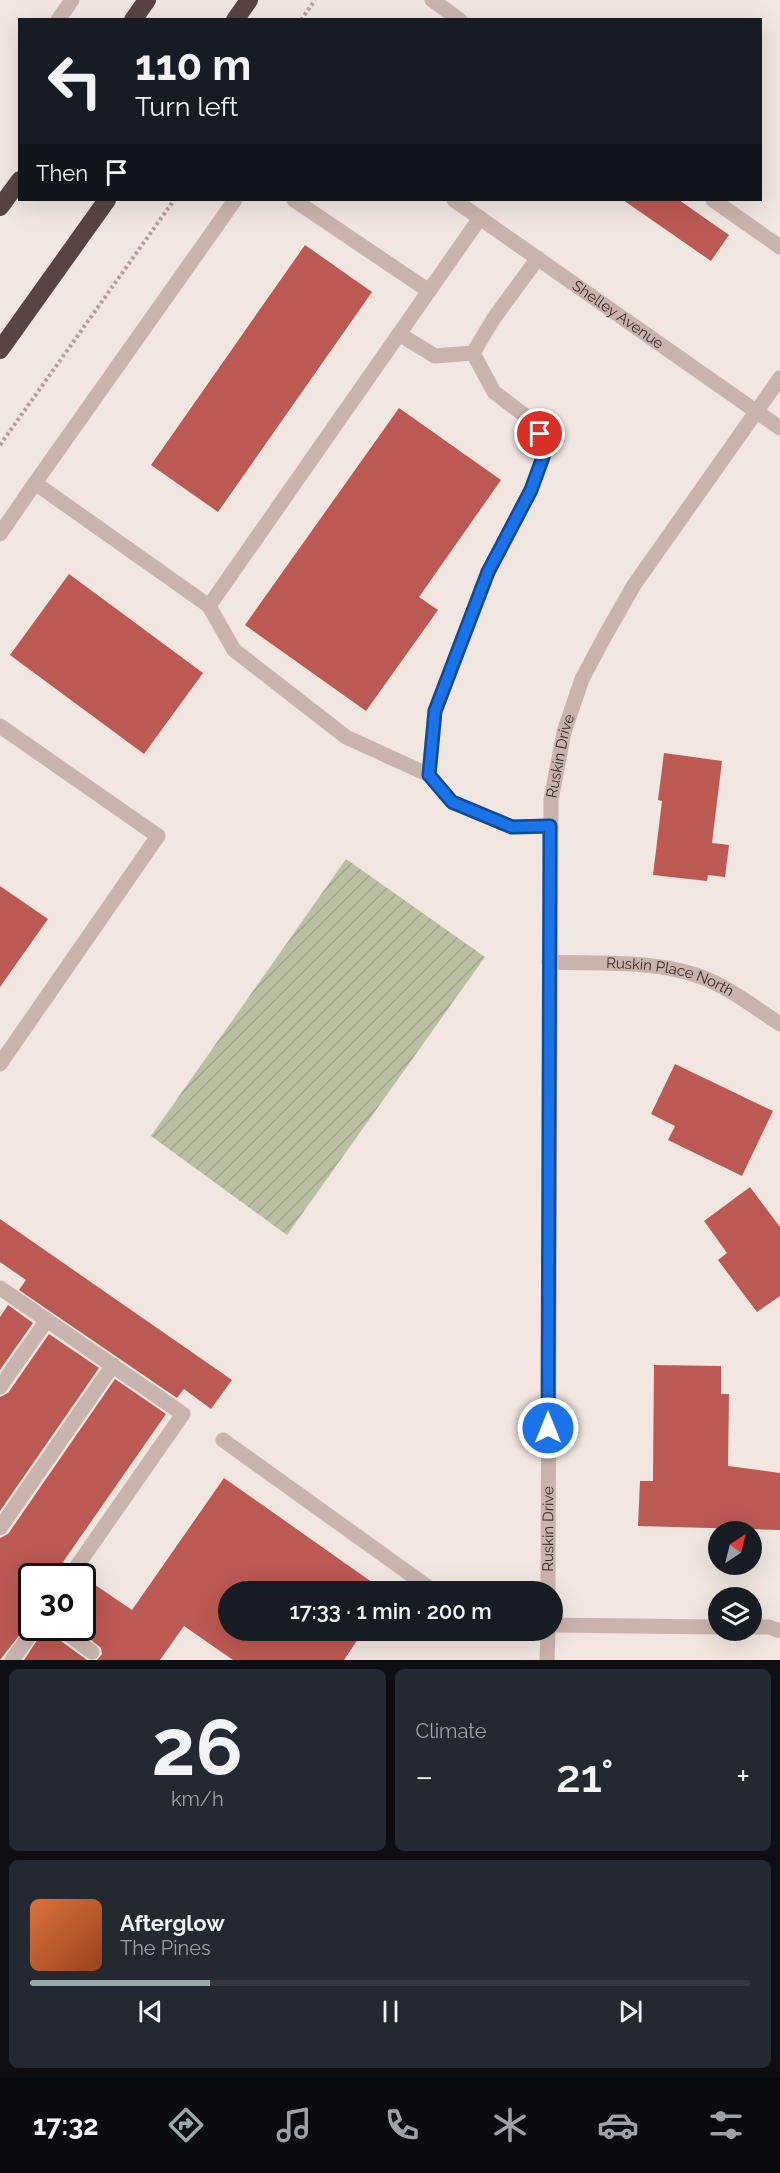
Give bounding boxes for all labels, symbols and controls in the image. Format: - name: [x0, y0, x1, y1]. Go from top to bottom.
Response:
- text: 110 m: [135, 41, 251, 90]
- icon: left: [36, 42, 114, 120]
- text: Turn left: [135, 91, 238, 122]
- icon: arrive: [100, 156, 133, 189]
- text: Then: [36, 160, 88, 186]
- street label: Shelley Avenue: [569, 277, 667, 353]
- pin: [514, 408, 565, 459]
- icon: arrive: [523, 417, 556, 450]
- street label: Ruskin Drive: [543, 711, 579, 799]
- street label: Ruskin Place North: [606, 954, 737, 1000]
- position arrow: [516, 1396, 580, 1460]
- street label: Ruskin Drive: [539, 1486, 557, 1572]
- north arrow: [708, 1521, 762, 1575]
- map controls: [708, 1521, 762, 1641]
- speed limit sign: 30: [18, 1563, 96, 1641]
- button: layers: [708, 1587, 762, 1641]
- text: 17:33 · 1 min · 200 m: [289, 1598, 492, 1624]
- text: 26: [152, 1702, 243, 1793]
- text: Climate: [416, 1719, 487, 1743]
- text: 21°: [556, 1750, 614, 1803]
- text: −: [416, 1757, 433, 1796]
- text: +: [736, 1757, 750, 1796]
- text: km/h: [171, 1787, 224, 1811]
- text: Afterglow: [120, 1910, 225, 1936]
- text: The Pines: [120, 1936, 211, 1960]
- icon: previous: [134, 1995, 167, 2028]
- icon: pause: [374, 1995, 407, 2028]
- icon: next: [614, 1995, 647, 2028]
- icon: directions: [165, 2104, 207, 2146]
- icon: music: [273, 2104, 315, 2146]
- icon: phone: [381, 2104, 423, 2146]
- icon: climate: [489, 2104, 531, 2146]
- icon: car: [597, 2104, 639, 2146]
- icon: filters: [705, 2104, 747, 2146]
- text: 17:32: [33, 2110, 98, 2141]

